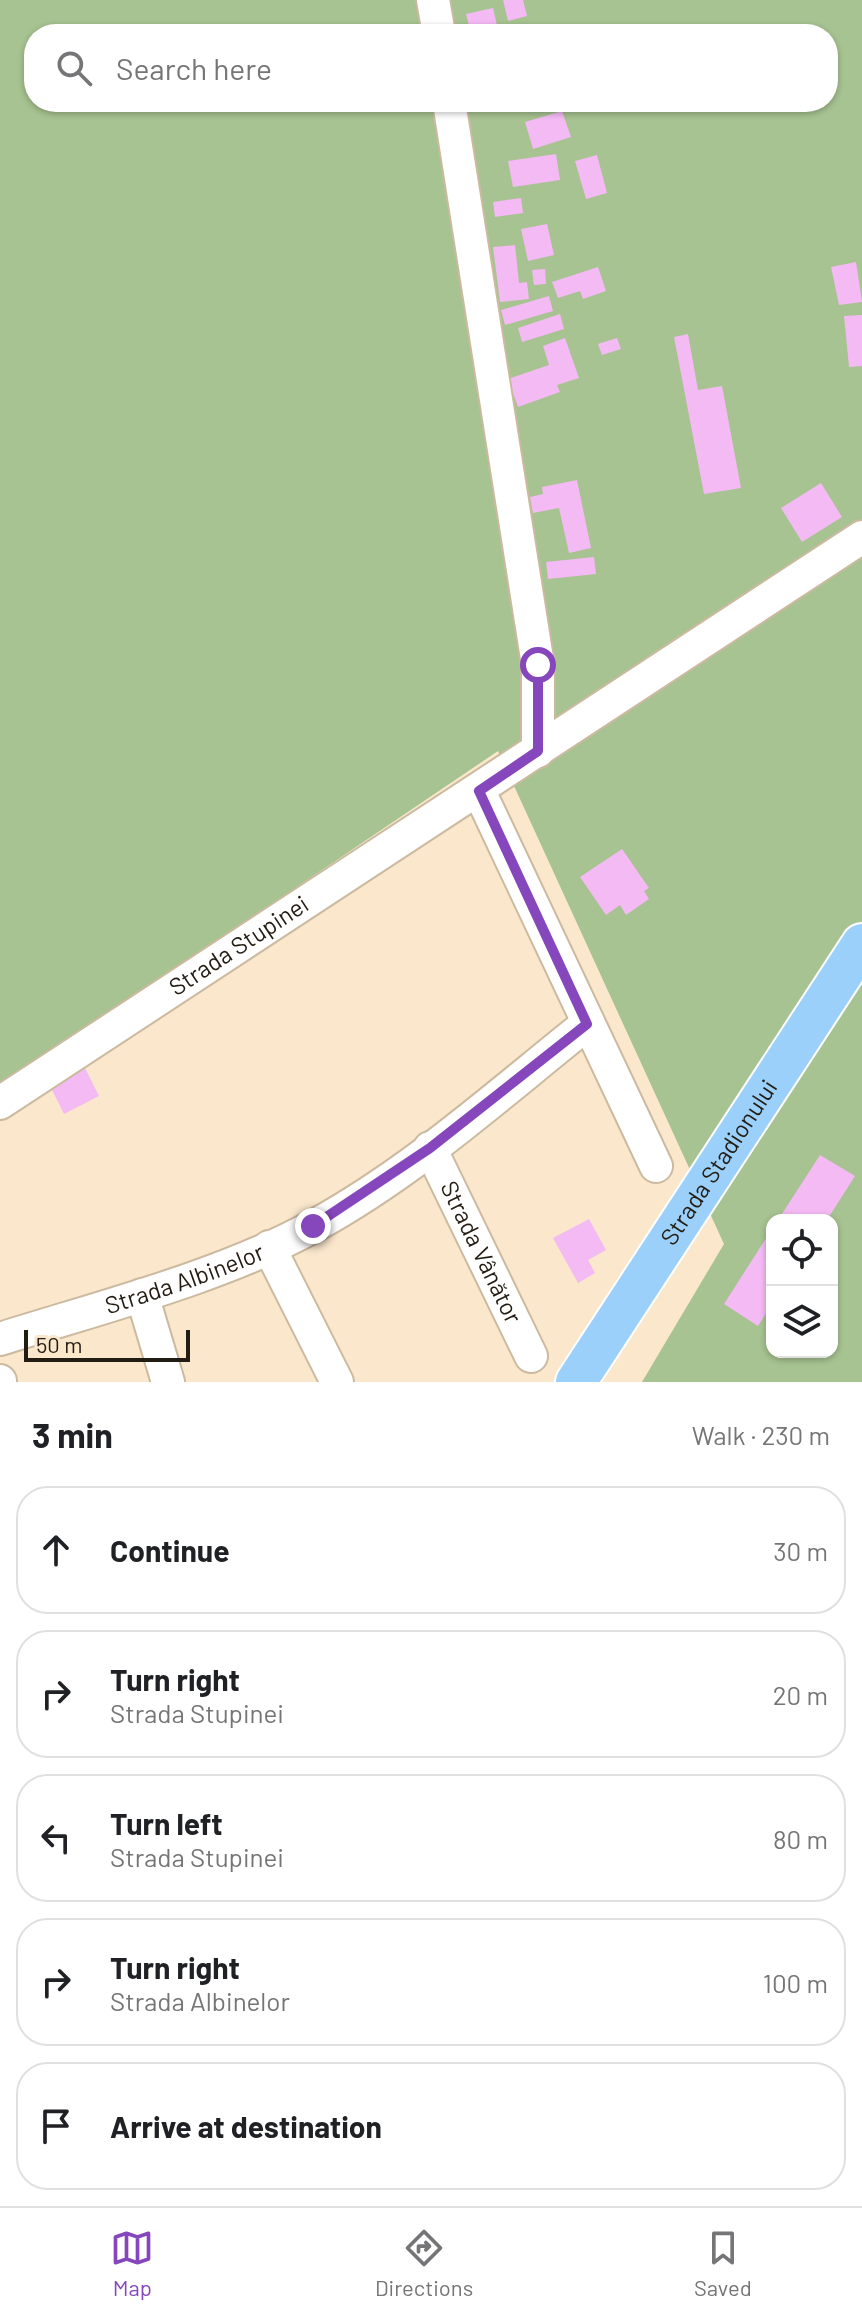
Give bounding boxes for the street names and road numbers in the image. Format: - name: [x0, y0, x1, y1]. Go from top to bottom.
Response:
- street label: Strada Stupinei: [163, 889, 313, 1001]
- street label: Strada Stadionului: [653, 1074, 783, 1250]
- street label: Strada Vânător: [435, 1176, 529, 1328]
- street label: Strada Albinelor: [101, 1236, 268, 1319]

